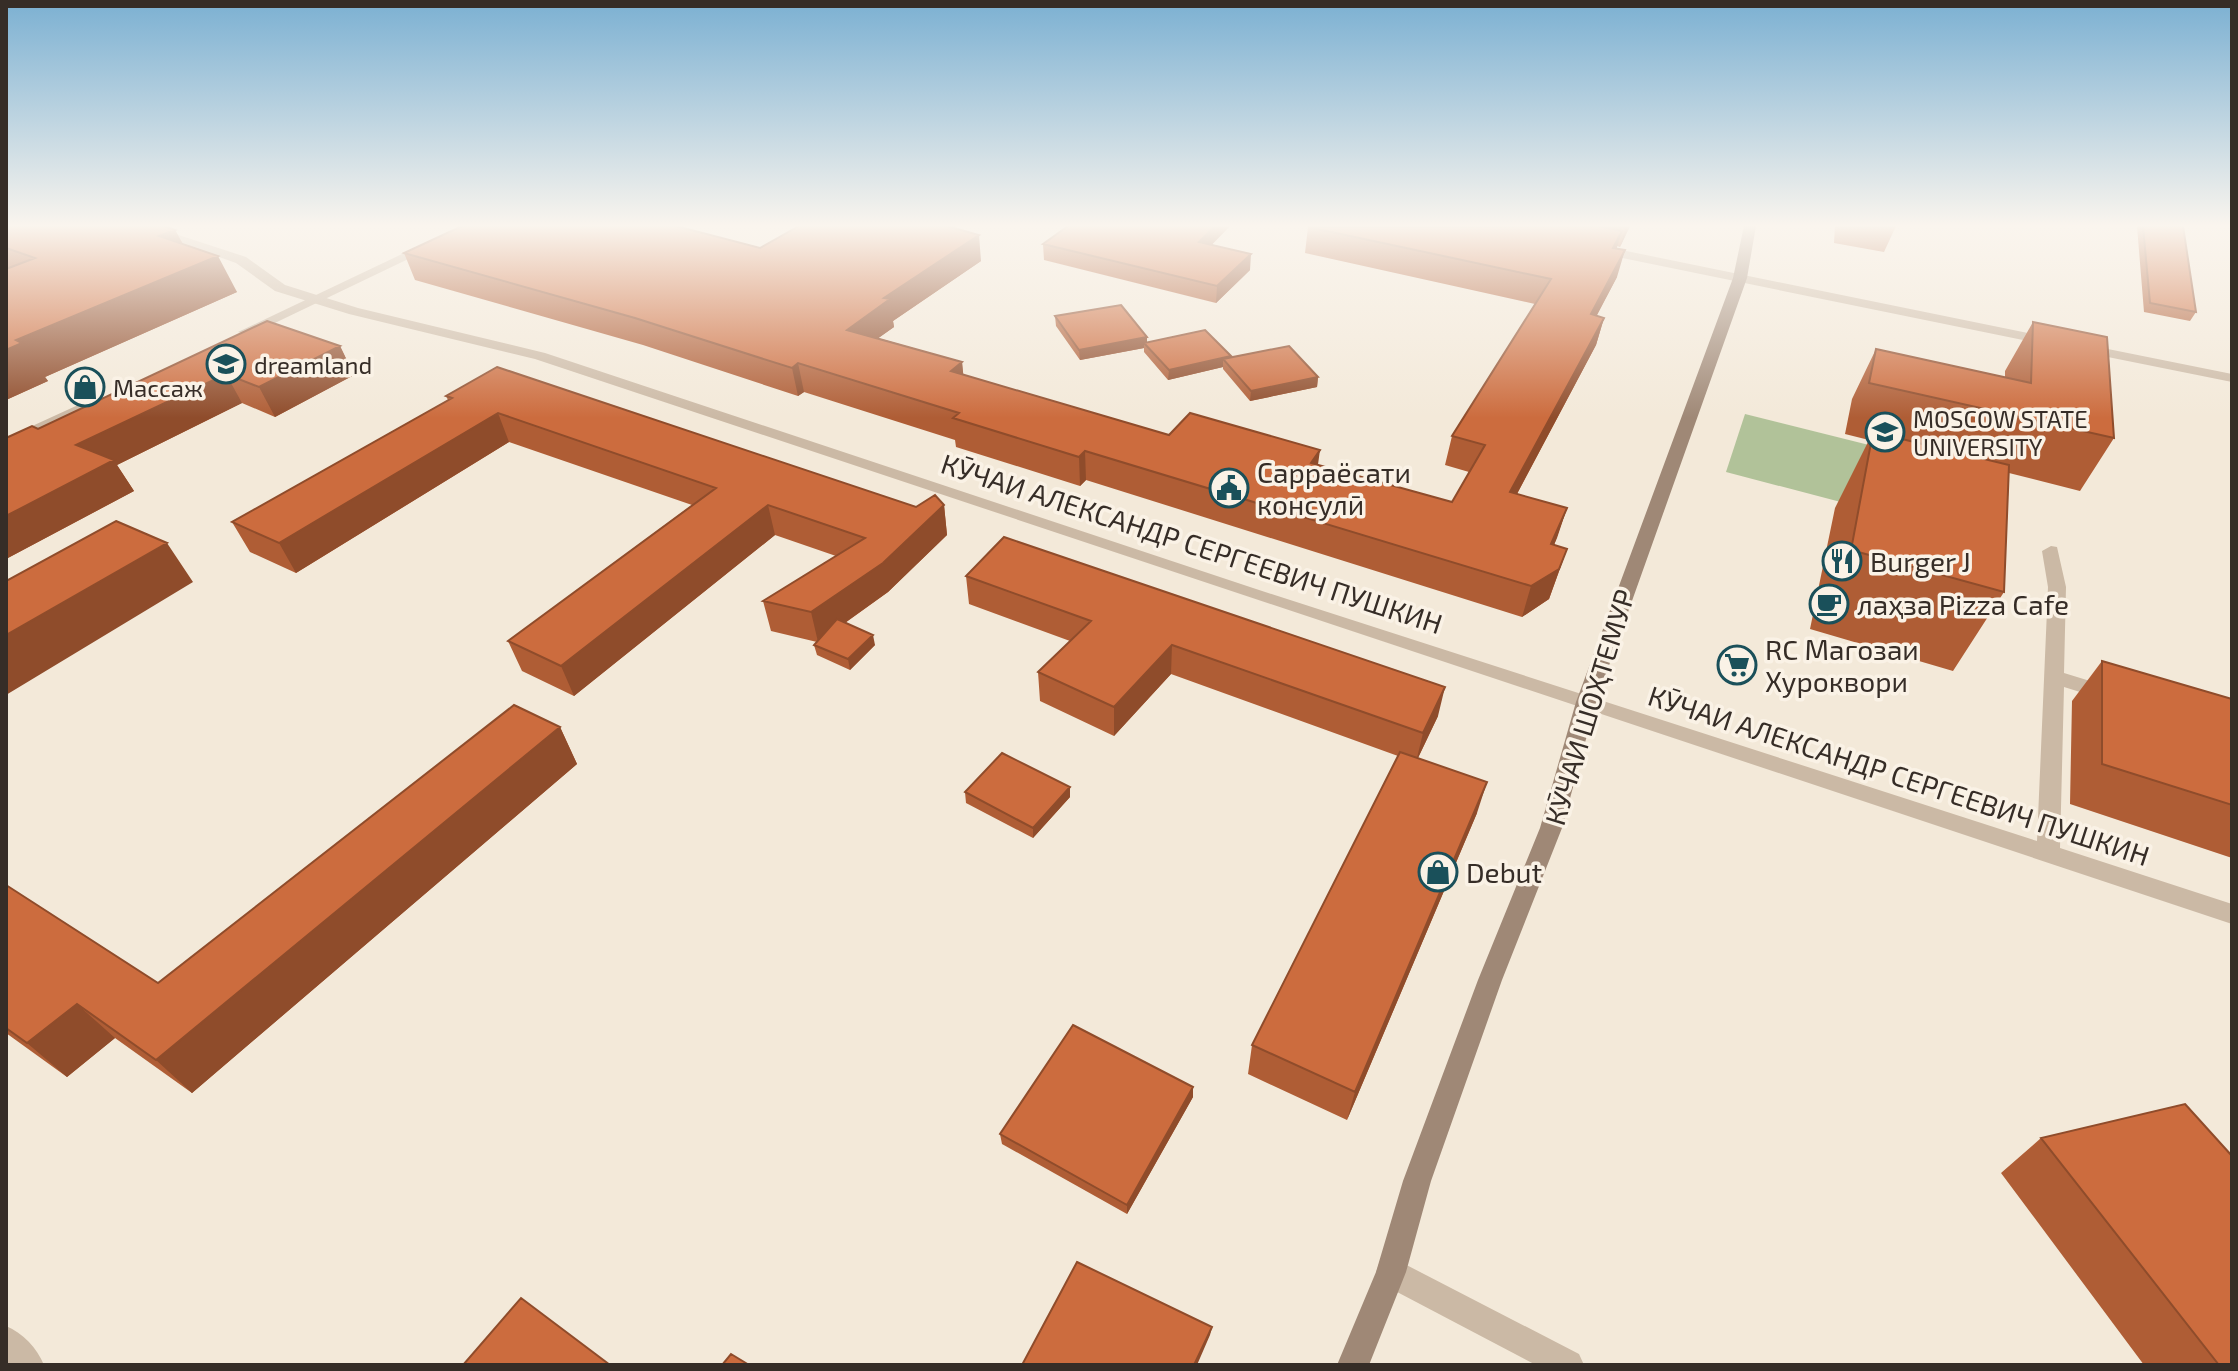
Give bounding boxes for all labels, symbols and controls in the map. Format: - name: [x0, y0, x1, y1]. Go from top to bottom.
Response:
- school or university icon: dreamland: [205, 343, 247, 385]
- place label: dreamland: [254, 350, 372, 379]
- shop icon: Массаж: [64, 366, 106, 408]
- place label: Массаж: [113, 373, 203, 402]
- place label: MOSCOW STATE UNIVERSITY: [1913, 404, 2088, 461]
- school or university icon: MOSCOW STATE UNIVERSITY: [1864, 411, 1906, 453]
- street label: КӮЧАИ АЛЕКСАНДР СЕРГЕЕВИЧ ПУШКИН: [937, 446, 1447, 640]
- place label: Сарраёсати консулӣ: [1257, 455, 1411, 521]
- public building icon: Сарраёсати консулӣ: [1208, 467, 1250, 509]
- restaurant icon: Burger J: [1821, 540, 1863, 582]
- place label: Burger J: [1870, 544, 1971, 578]
- cafe icon: лаҳза Pizza Cafe: [1808, 583, 1850, 625]
- street label: КӮЧАИ ШОҲТЕМУР: [1537, 585, 1641, 829]
- place label: лаҳза Pizza Cafe: [1857, 587, 2069, 621]
- place label: RC Магозаи Хуроквори: [1765, 632, 1919, 698]
- supermarket icon: RC Магозаи Хуроквори: [1716, 644, 1758, 686]
- street label: КӮЧАИ АЛЕКСАНДР СЕРГЕЕВИЧ ПУШКИН: [1644, 678, 2154, 872]
- shop icon: Debut: [1417, 851, 1459, 893]
- place label: Debut: [1466, 855, 1542, 889]

